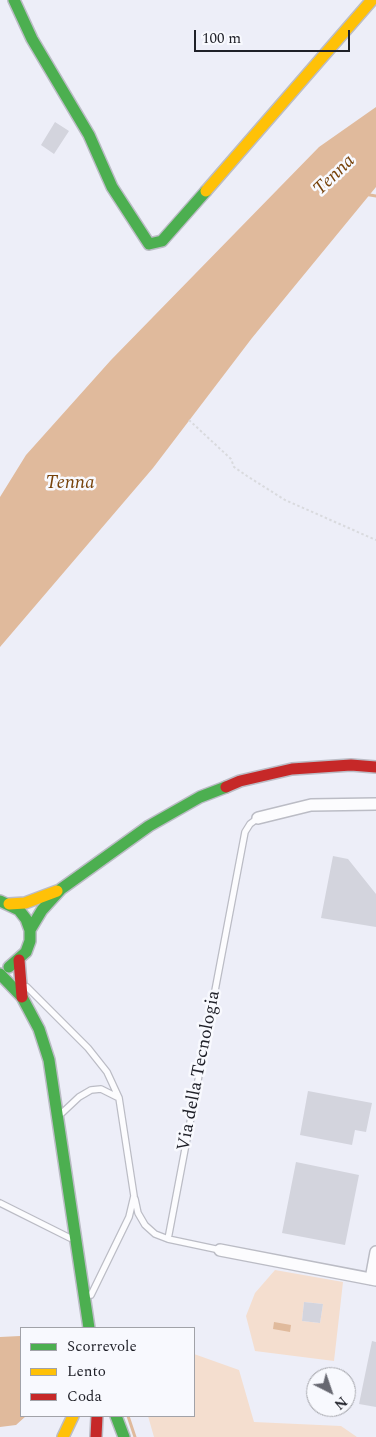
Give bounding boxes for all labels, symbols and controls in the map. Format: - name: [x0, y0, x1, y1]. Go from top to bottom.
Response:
- scale bar: [196, 20, 352, 52]
- text: 100 m: [202, 27, 241, 50]
- water label: Tenna: [309, 151, 361, 201]
- water label: Tenna: [45, 473, 95, 495]
- street label: Via della Tecnologia: [174, 989, 226, 1153]
- legend: [20, 1327, 195, 1417]
- text: Scorrevole: [67, 1335, 137, 1358]
- text: Lento: [67, 1360, 106, 1383]
- north arrow: [306, 1367, 356, 1417]
- text: Coda: [67, 1385, 102, 1408]
- text: N: [329, 1391, 352, 1415]

